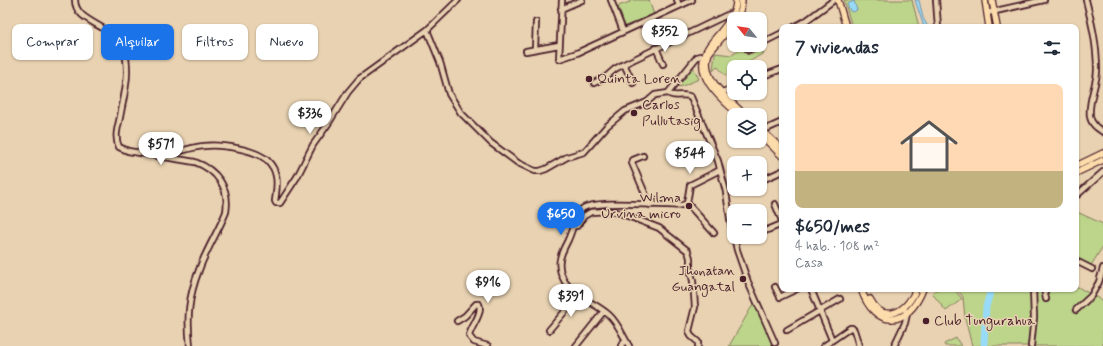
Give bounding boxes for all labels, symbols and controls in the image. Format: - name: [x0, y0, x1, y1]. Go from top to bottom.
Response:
- north arrow: [727, 12, 767, 52]
- map controls: [727, 12, 767, 244]
- pin: $352: [641, 19, 689, 53]
- text: $352: [651, 23, 679, 40]
- chip: Comprar: [12, 24, 93, 60]
- chip: Alquilar: [101, 24, 174, 60]
- chip: Filtros: [182, 24, 248, 60]
- chip: Nuevo: [256, 24, 318, 60]
- text: 7 viviendas: [795, 37, 879, 59]
- icon: filters: [1041, 37, 1063, 59]
- button: locate: [727, 60, 767, 100]
- place label: Quinta Loren: [597, 70, 681, 88]
- marker: Quinta Loren: [584, 74, 594, 84]
- place label: Carlos Pullutasig: [642, 96, 701, 131]
- pin: $336: [286, 101, 334, 135]
- text: $336: [297, 105, 323, 122]
- marker: Carlos Pullutasig: [629, 108, 639, 118]
- button: layers: [727, 108, 767, 148]
- icon: home: [893, 110, 965, 182]
- pin: $571: [137, 132, 185, 166]
- text: $571: [147, 136, 175, 153]
- pin: $544: [666, 141, 714, 175]
- text: $544: [674, 145, 706, 162]
- button: +: [727, 156, 767, 196]
- place label: Wilma Urvina micro: [601, 189, 681, 223]
- marker: Wilma Urvina micro: [684, 201, 694, 211]
- pin: $650: [537, 202, 585, 236]
- button: −: [727, 204, 767, 244]
- text: $650: [546, 206, 576, 223]
- text: $650/mes: [795, 216, 870, 238]
- text: 4 hab. · 108 m²: [795, 238, 879, 255]
- text: Casa: [795, 255, 823, 272]
- place label: Jhonatan Guangatal: [672, 262, 735, 297]
- pin: $916: [464, 270, 512, 304]
- text: $916: [475, 274, 501, 291]
- marker: Jhonatan Guangatal: [738, 274, 748, 284]
- pin: $391: [547, 284, 595, 318]
- text: $391: [558, 288, 584, 305]
- place label: Club Tungurahua: [934, 312, 1036, 331]
- marker: Club Tungurahua: [921, 316, 931, 326]

